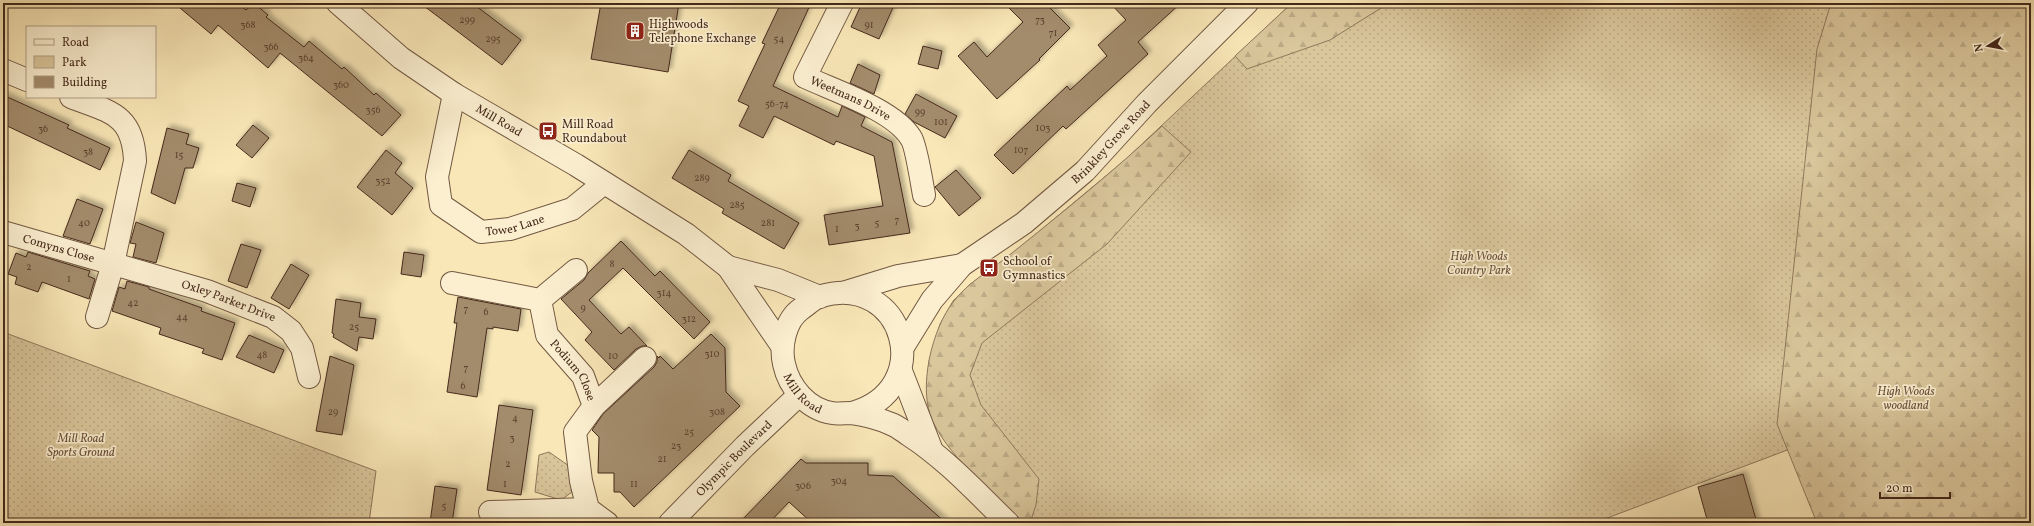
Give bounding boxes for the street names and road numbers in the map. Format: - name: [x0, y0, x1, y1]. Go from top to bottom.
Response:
- street label: Weetmans Drive: [807, 73, 894, 125]
- street label: Brinkley Grove Road: [1068, 97, 1155, 188]
- street label: Mill Road: [472, 101, 525, 141]
- street label: Tower Lane: [485, 211, 547, 240]
- street label: Comyns Close: [21, 231, 97, 267]
- street label: Oxley Parker Drive: [179, 277, 278, 326]
- street label: Podium Close: [546, 337, 599, 404]
- street label: Mill Road: [779, 371, 825, 419]
- street label: Olympic Boulevard: [693, 417, 776, 501]

